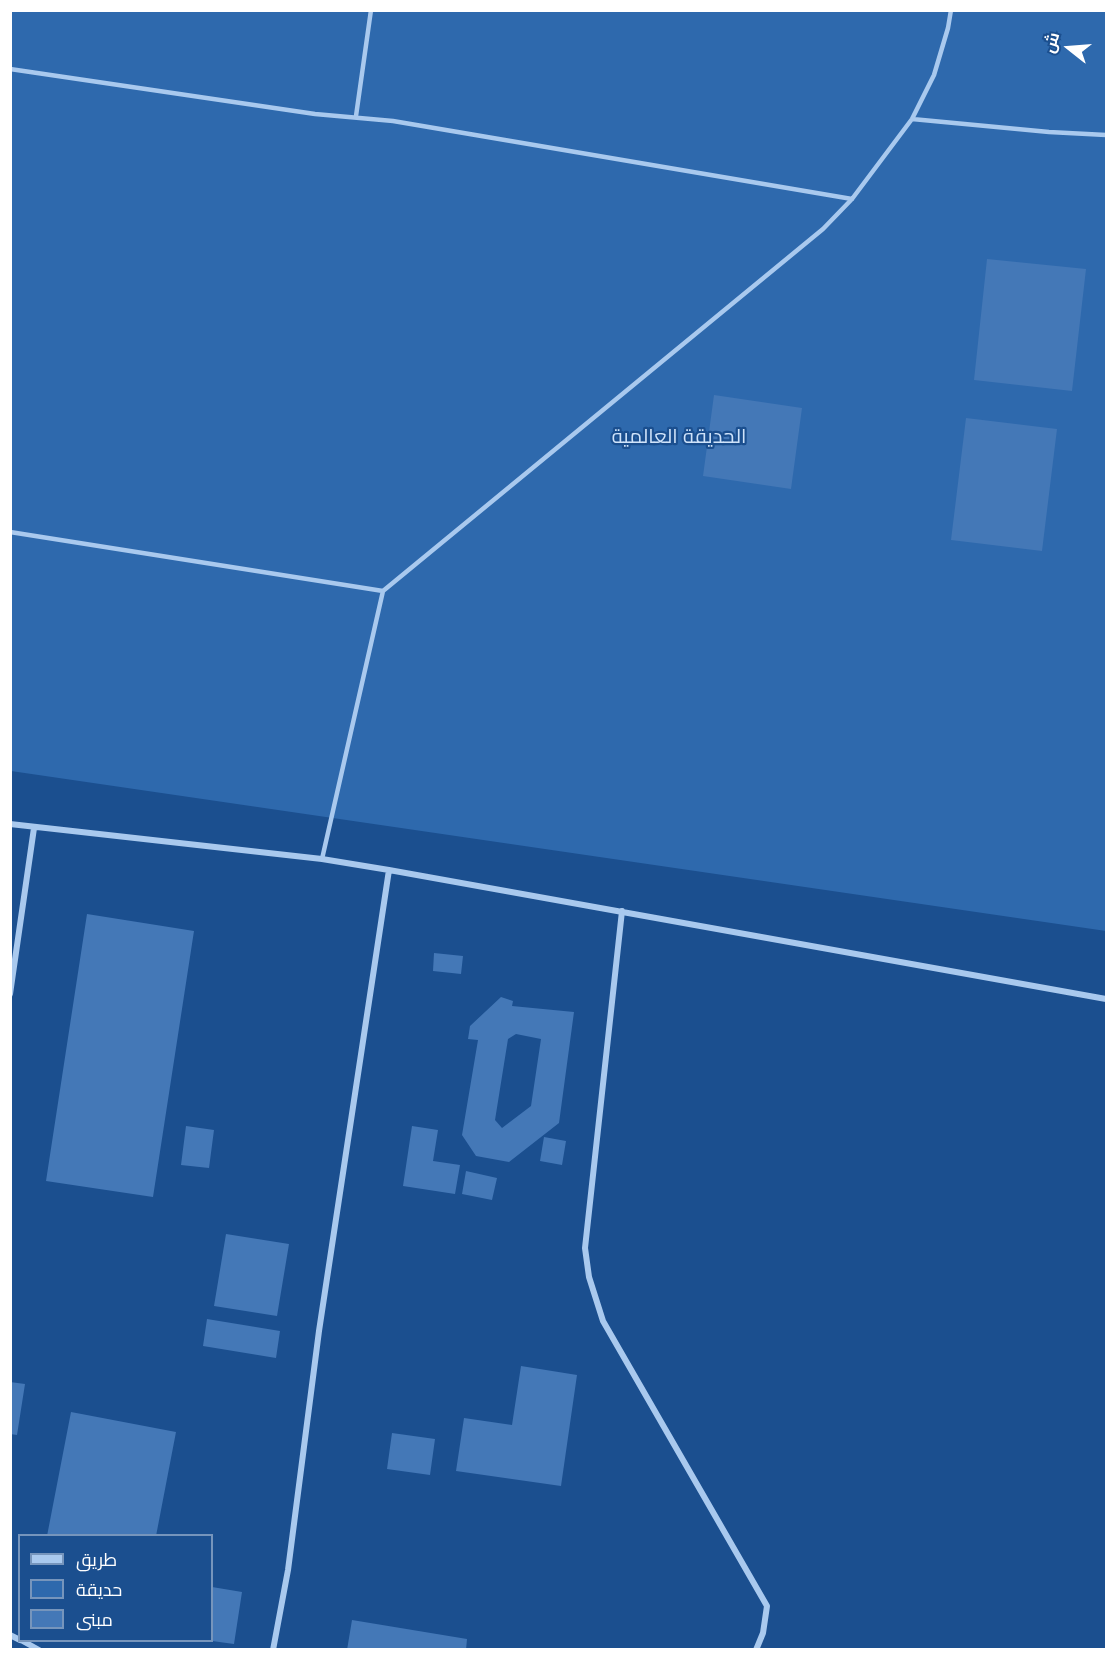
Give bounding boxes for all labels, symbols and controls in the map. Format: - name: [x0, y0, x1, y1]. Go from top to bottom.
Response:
- north arrow: [1039, 18, 1099, 78]
- text: ش: [1039, 30, 1063, 55]
- park label: الحديقة العالمية: [612, 425, 746, 449]
- legend: [18, 1534, 213, 1642]
- text: طريق: [76, 1549, 117, 1571]
- text: حديقة: [76, 1579, 122, 1601]
- text: مبنى: [76, 1609, 113, 1631]

